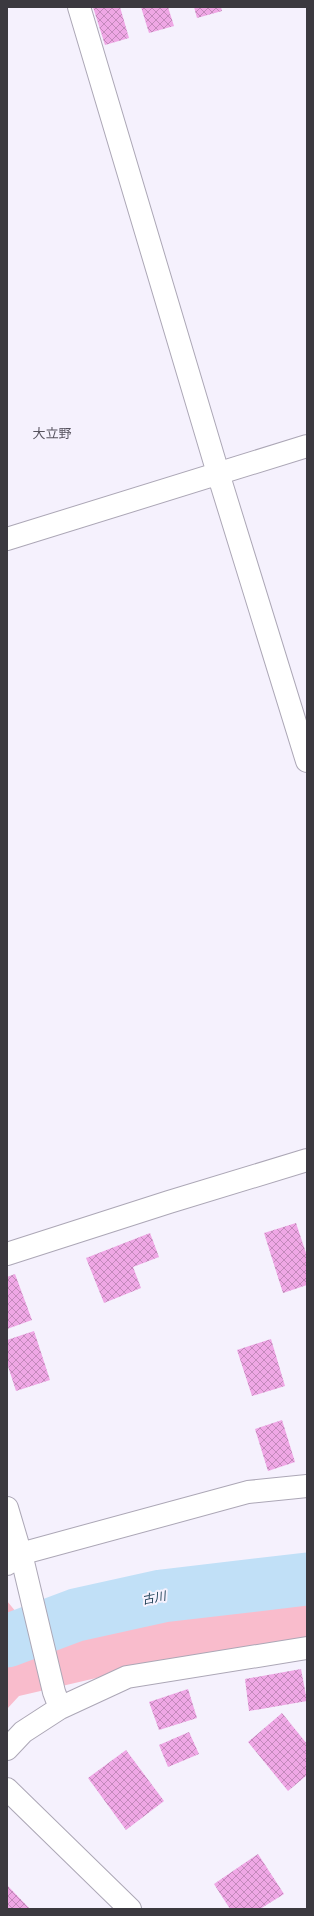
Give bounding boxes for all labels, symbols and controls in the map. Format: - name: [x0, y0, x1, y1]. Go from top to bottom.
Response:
- district label: 大立野: [32, 426, 72, 442]
- water label: 古川: [141, 1588, 169, 1607]

